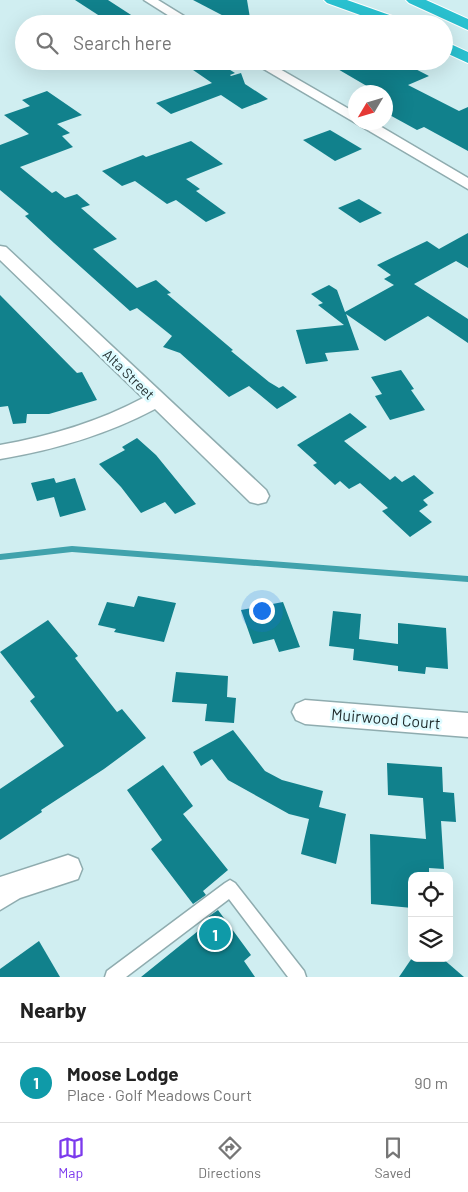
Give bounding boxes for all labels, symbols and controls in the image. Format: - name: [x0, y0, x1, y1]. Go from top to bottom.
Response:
- search box: [15, 15, 453, 70]
- icon: search: [33, 29, 61, 57]
- text: Search here: [73, 31, 172, 54]
- north arrow: [348, 85, 393, 130]
- street label: Alta Street: [100, 345, 158, 403]
- your location: [249, 598, 275, 624]
- street label: Muirwood Court: [330, 704, 442, 732]
- map controls: [408, 872, 453, 962]
- button: locate: [408, 872, 453, 917]
- pin: 1: [199, 915, 231, 953]
- button: layers: [408, 917, 453, 962]
- text: Nearby: [20, 997, 86, 1022]
- text: Moose Lodge: [67, 1062, 179, 1085]
- text: 1: [33, 1073, 39, 1092]
- text: 90 m: [414, 1073, 448, 1092]
- text: Place · Golf Meadows Court: [67, 1085, 252, 1104]
- tab: Map: [57, 1134, 85, 1181]
- tab: Directions: [198, 1134, 261, 1181]
- tab: Saved: [374, 1134, 411, 1181]

